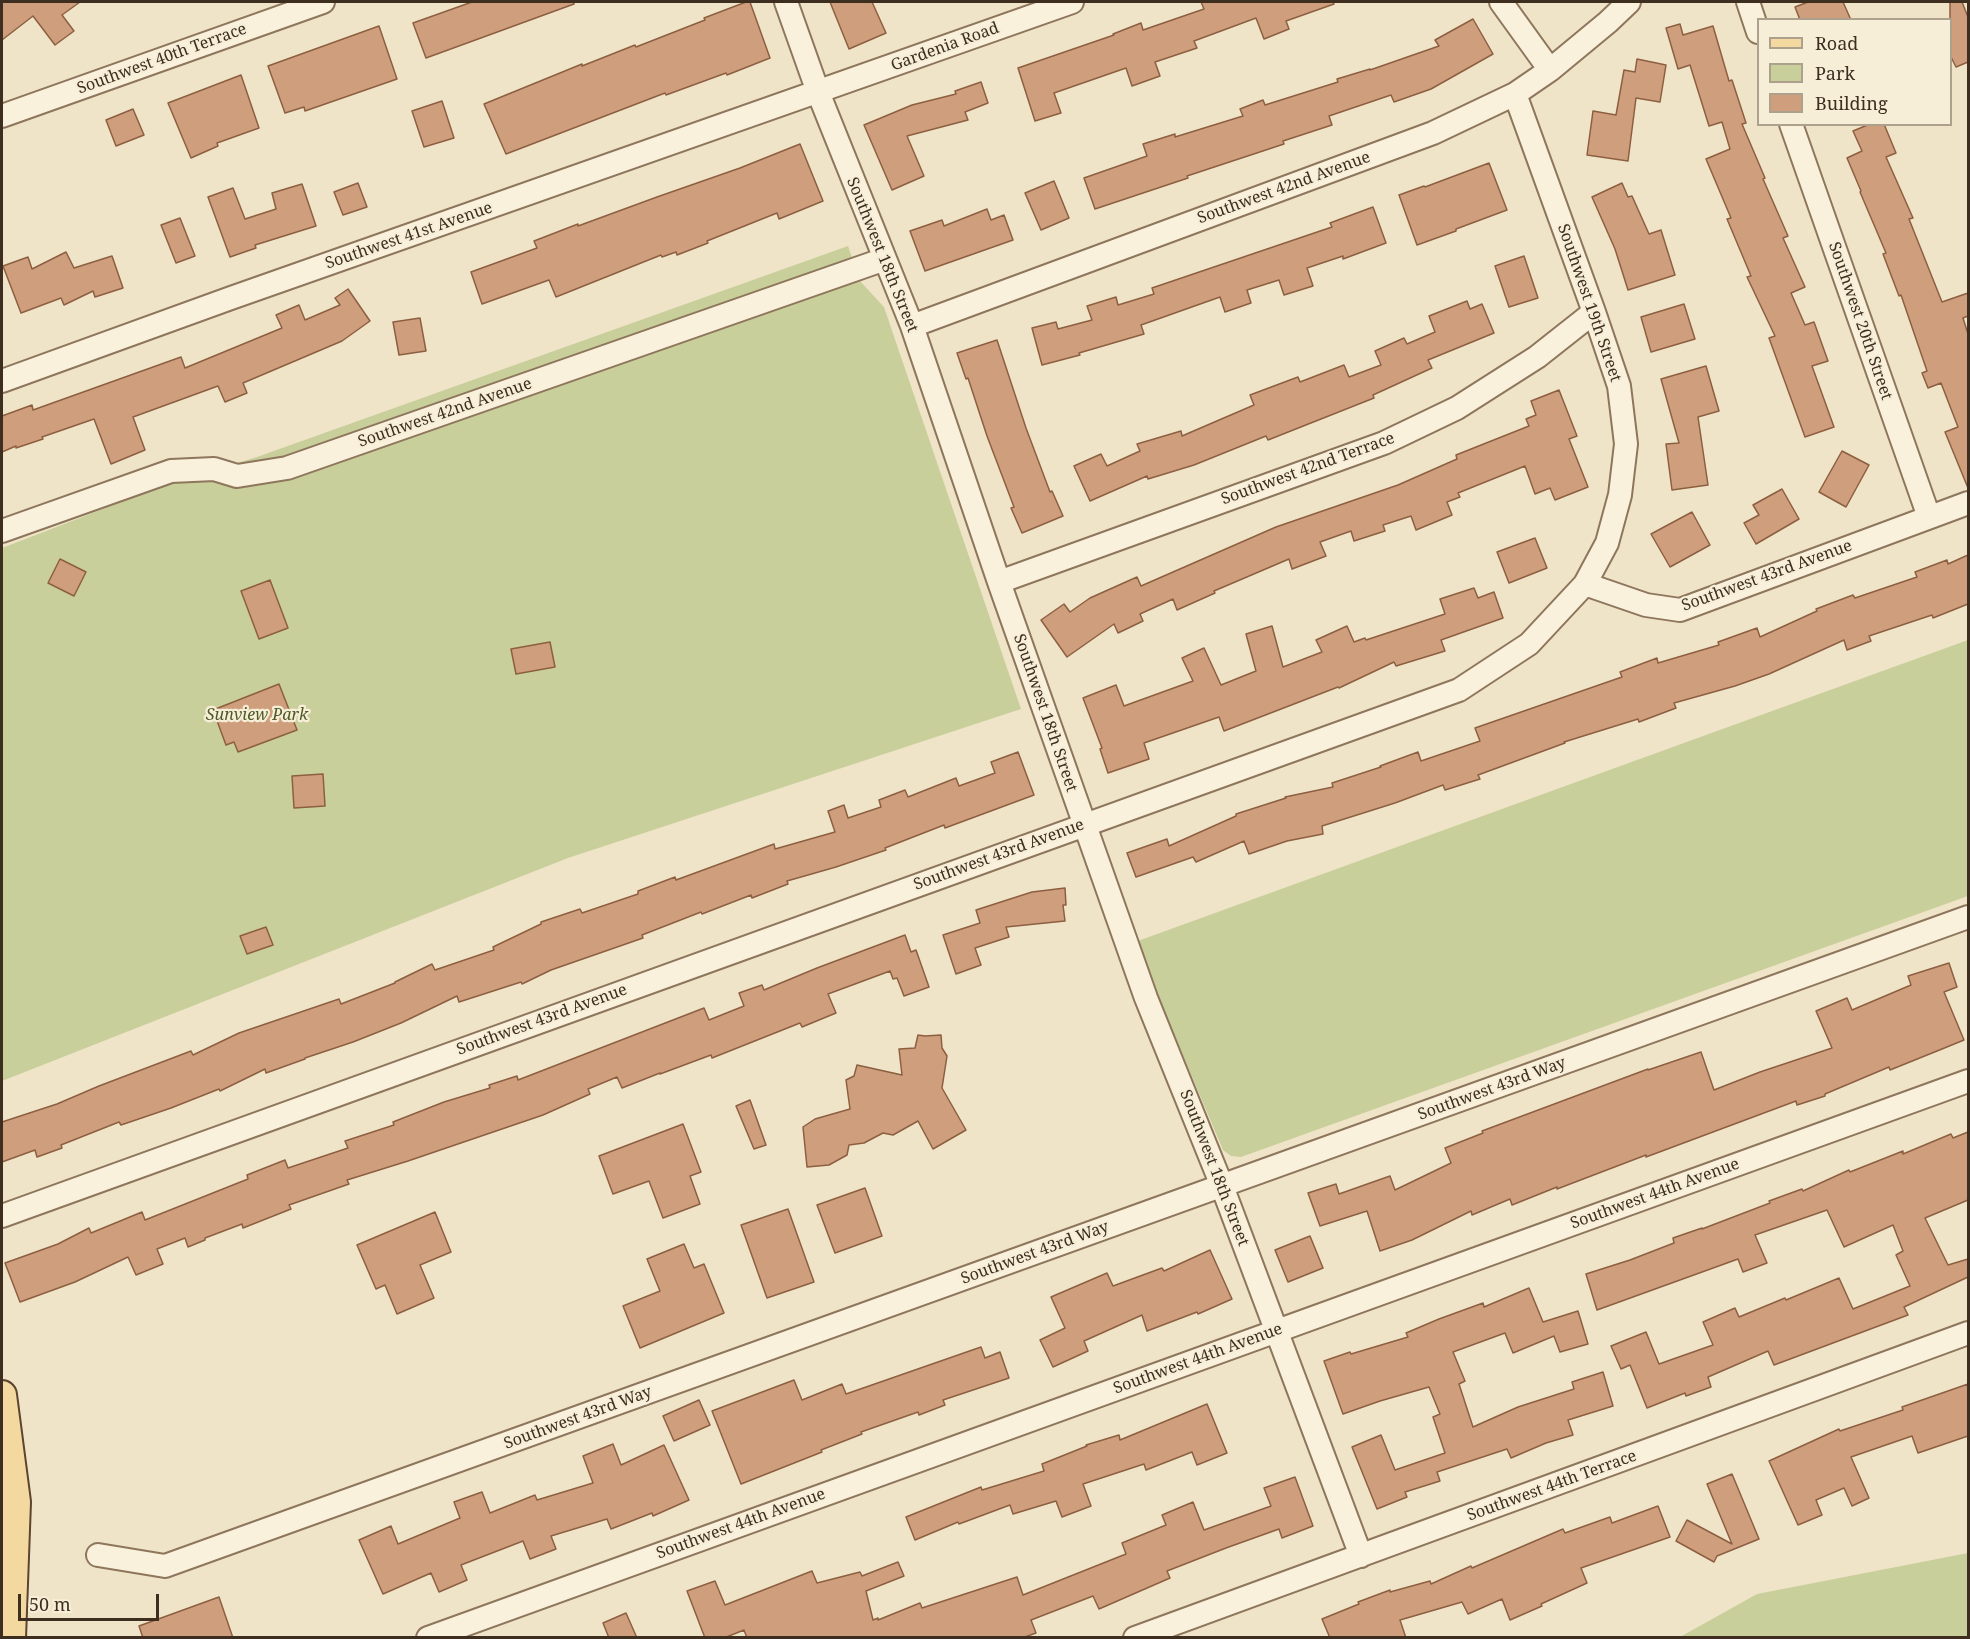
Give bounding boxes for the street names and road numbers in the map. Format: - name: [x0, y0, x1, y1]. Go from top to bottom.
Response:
- street label: Southwest 40th Terrace: [75, 19, 249, 99]
- street label: Gardenia Road: [888, 19, 1002, 75]
- street label: Southwest 42nd Avenue: [1195, 148, 1373, 228]
- street label: Southwest 18th Street: [842, 175, 922, 335]
- street label: Southwest 41st Avenue: [323, 198, 495, 274]
- street label: Southwest 19th Street: [1553, 222, 1625, 384]
- street label: Southwest 20th Street: [1824, 240, 1896, 402]
- street label: Southwest 42nd Avenue: [356, 374, 534, 452]
- street label: Southwest 42nd Terrace: [1219, 429, 1397, 509]
- street label: Southwest 43rd Avenue: [1679, 536, 1855, 616]
- street label: Southwest 18th Street: [1009, 632, 1081, 794]
- street label: Southwest 43rd Avenue: [911, 815, 1087, 895]
- street label: Southwest 43rd Avenue: [454, 980, 630, 1060]
- street label: Southwest 43rd Way: [1415, 1053, 1569, 1125]
- street label: Southwest 18th Street: [1175, 1087, 1253, 1249]
- street label: Southwest 44th Avenue: [1568, 1154, 1742, 1234]
- street label: Southwest 43rd Way: [958, 1217, 1112, 1289]
- street label: Southwest 44th Avenue: [1111, 1319, 1285, 1399]
- street label: Southwest 43rd Way: [501, 1382, 655, 1454]
- street label: Southwest 44th Terrace: [1465, 1446, 1639, 1526]
- street label: Southwest 44th Avenue: [654, 1484, 828, 1564]

